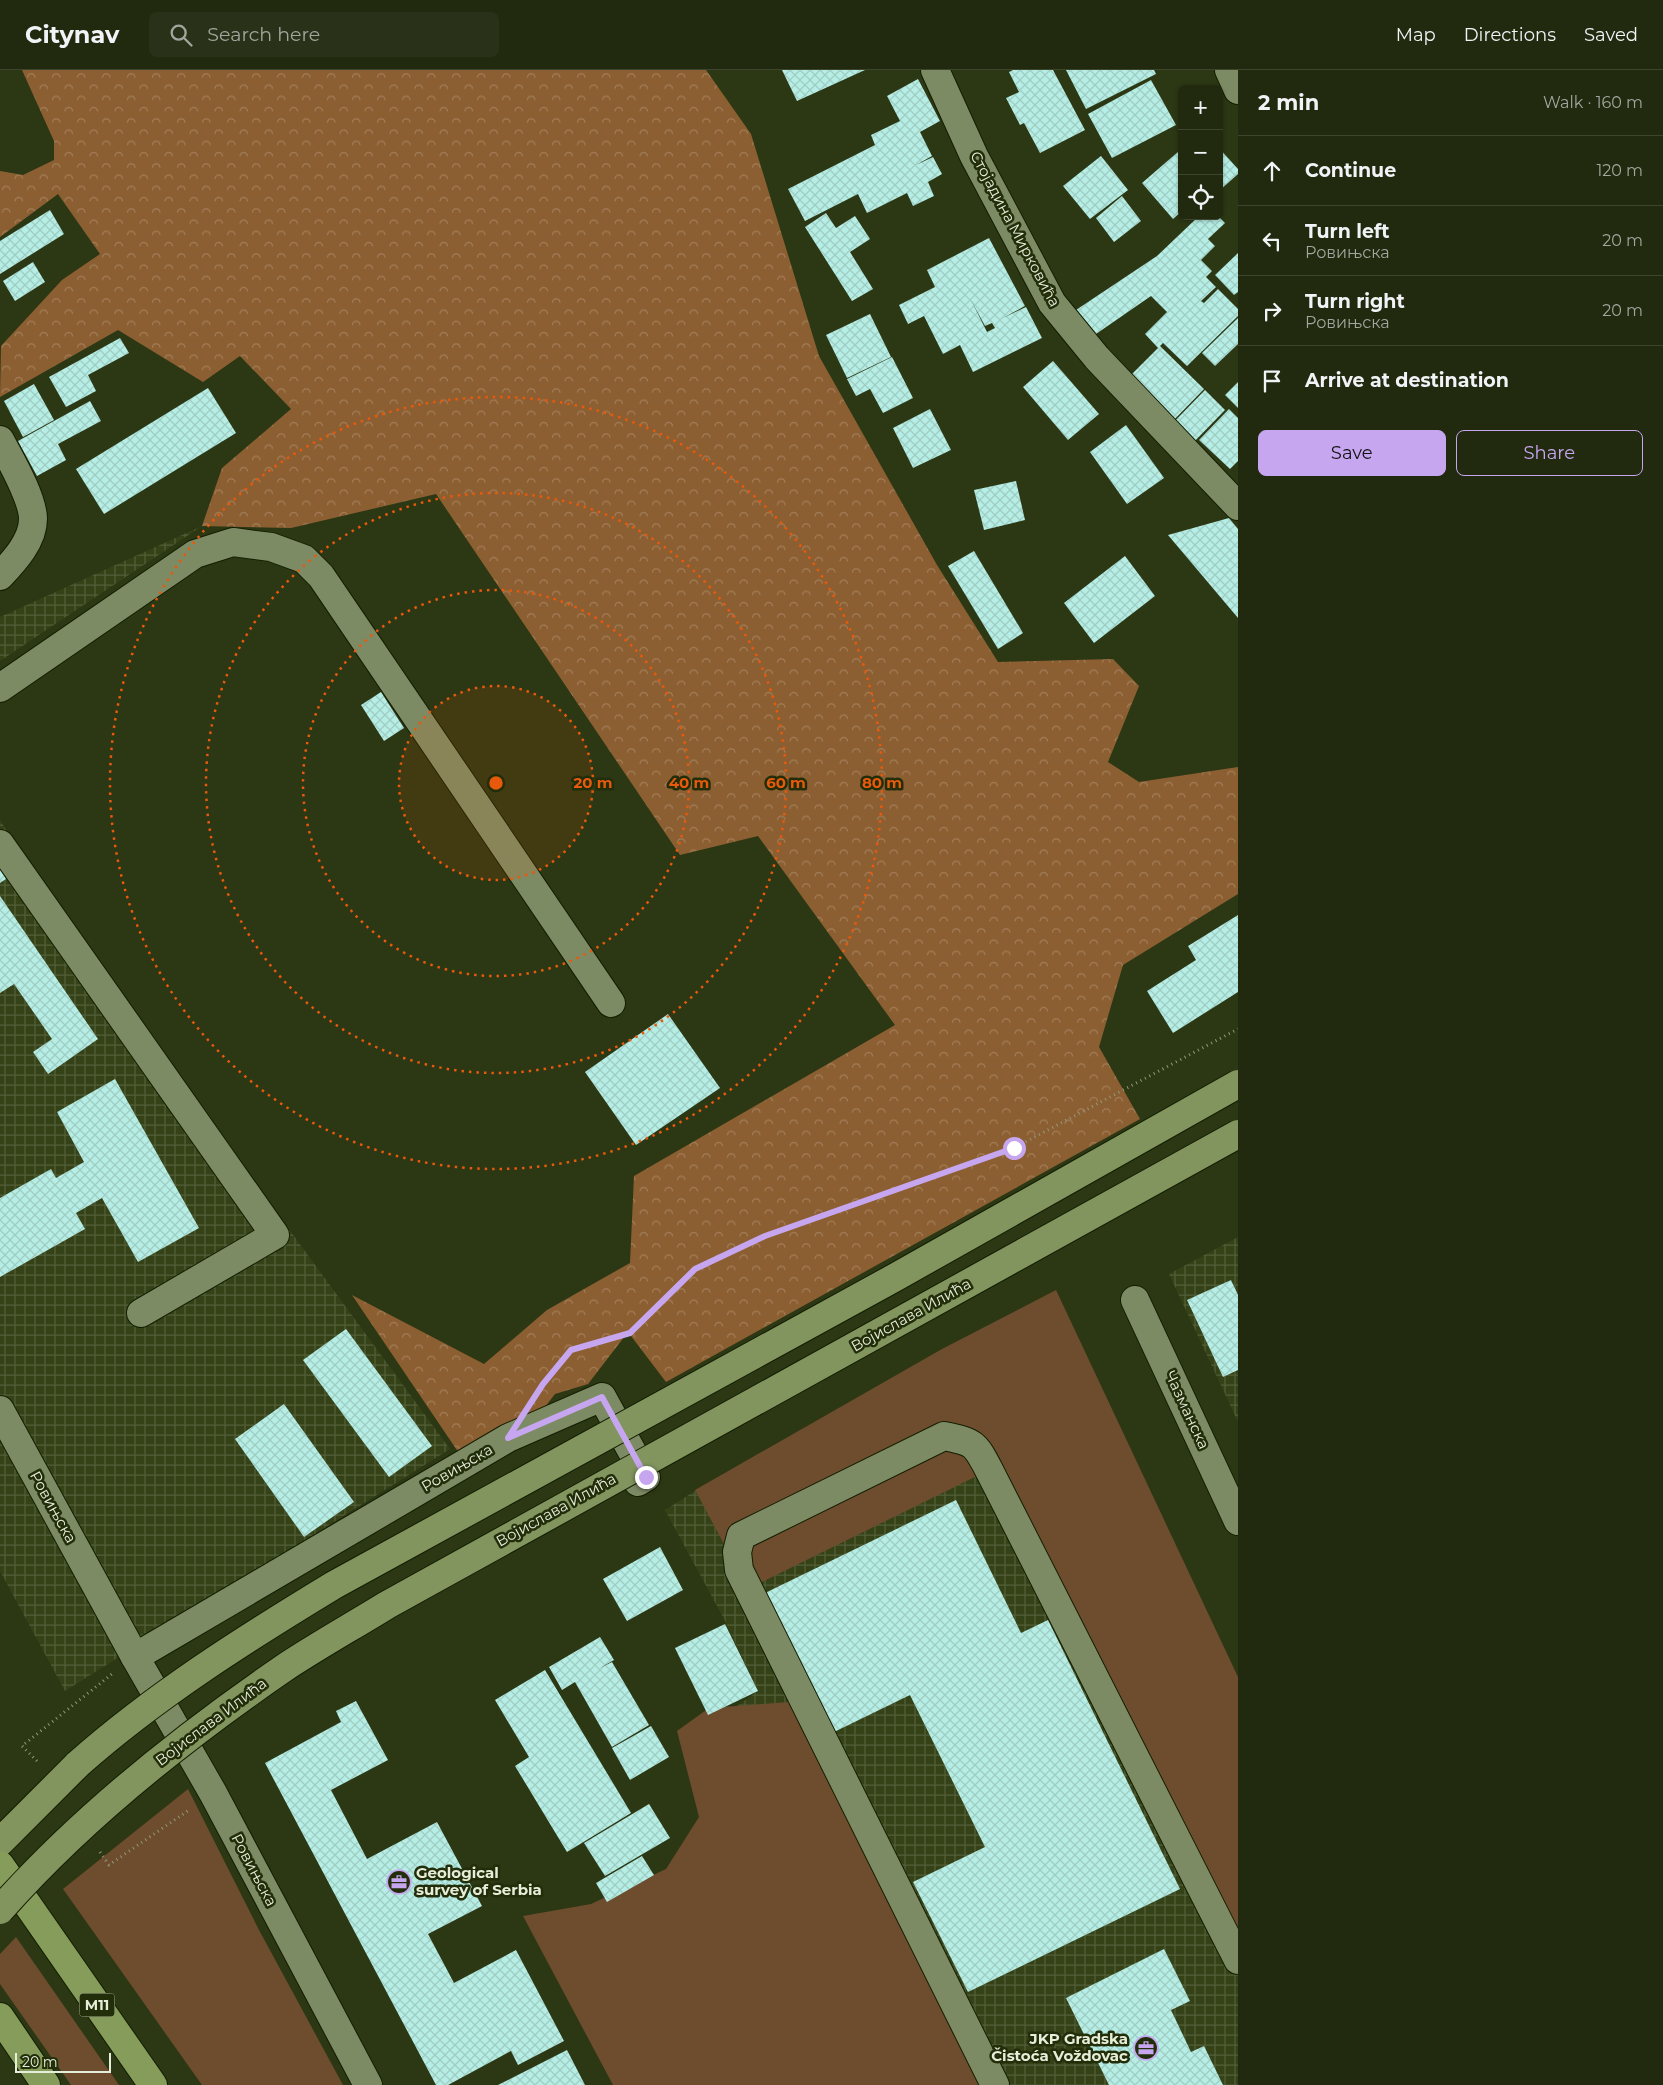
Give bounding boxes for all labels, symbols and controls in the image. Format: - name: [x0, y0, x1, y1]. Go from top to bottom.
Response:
- search box: [149, 12, 499, 57]
- text: Citynav: [25, 20, 119, 49]
- icon: search: [167, 21, 195, 49]
- text: Search here: [207, 23, 320, 46]
- text: Map: [1396, 24, 1436, 46]
- text: Directions: [1464, 24, 1556, 46]
- text: Saved: [1584, 24, 1638, 46]
- map controls: [1178, 85, 1223, 220]
- button: +: [1178, 85, 1223, 130]
- text: 2 min: [1258, 90, 1319, 115]
- text: Walk · 160 m: [1543, 93, 1643, 112]
- button: −: [1178, 130, 1223, 175]
- street label: Стојадина Мирковића: [966, 148, 1065, 310]
- icon: ahead: [1258, 157, 1286, 185]
- text: Continue: [1305, 159, 1396, 182]
- text: 120 m: [1596, 161, 1643, 180]
- button: locate: [1178, 175, 1223, 220]
- text: Turn left: [1305, 220, 1390, 243]
- icon: left: [1258, 227, 1286, 255]
- text: 20 m: [1602, 231, 1643, 250]
- text: Ровињска: [1305, 243, 1390, 262]
- text: Turn right: [1305, 290, 1405, 313]
- icon: right: [1258, 297, 1286, 325]
- text: 20 m: [1602, 301, 1643, 320]
- text: Ровињска: [1305, 313, 1390, 332]
- icon: arrive: [1258, 367, 1286, 395]
- text: Arrive at destination: [1305, 369, 1509, 392]
- button: Save: [1258, 430, 1446, 476]
- button: Share: [1456, 430, 1643, 476]
- text: 20 m: [573, 773, 613, 792]
- text: 40 m: [669, 773, 709, 792]
- text: 60 m: [766, 773, 806, 792]
- text: 80 m: [862, 773, 902, 792]
- centre of rings: [487, 774, 505, 792]
- route start: [1003, 1137, 1026, 1160]
- street label: Војислава Илића: [847, 1274, 974, 1355]
- street label: Чазманска: [1161, 1368, 1214, 1452]
- street label: Ровињска: [418, 1440, 496, 1496]
- route end: [635, 1466, 658, 1489]
- street label: Ровињска: [26, 1467, 81, 1546]
- street label: Војислава Илића: [492, 1469, 619, 1550]
- street label: Војислава Илића: [151, 1674, 270, 1770]
- street label: Ровињска: [227, 1830, 281, 1909]
- place label: Geological survey of Serbia: [416, 1863, 542, 1899]
- office icon: Geological survey of Serbia: [386, 1869, 412, 1895]
- road number: M11: [80, 1994, 114, 2016]
- place label: JKP Gradska Čistoća Voždovac: [991, 2029, 1128, 2065]
- office icon: JKP Gradska Čistoća Voždovac: [1133, 2035, 1159, 2061]
- scale bar: [15, 2050, 111, 2073]
- text: 20 m: [22, 2053, 58, 2071]

